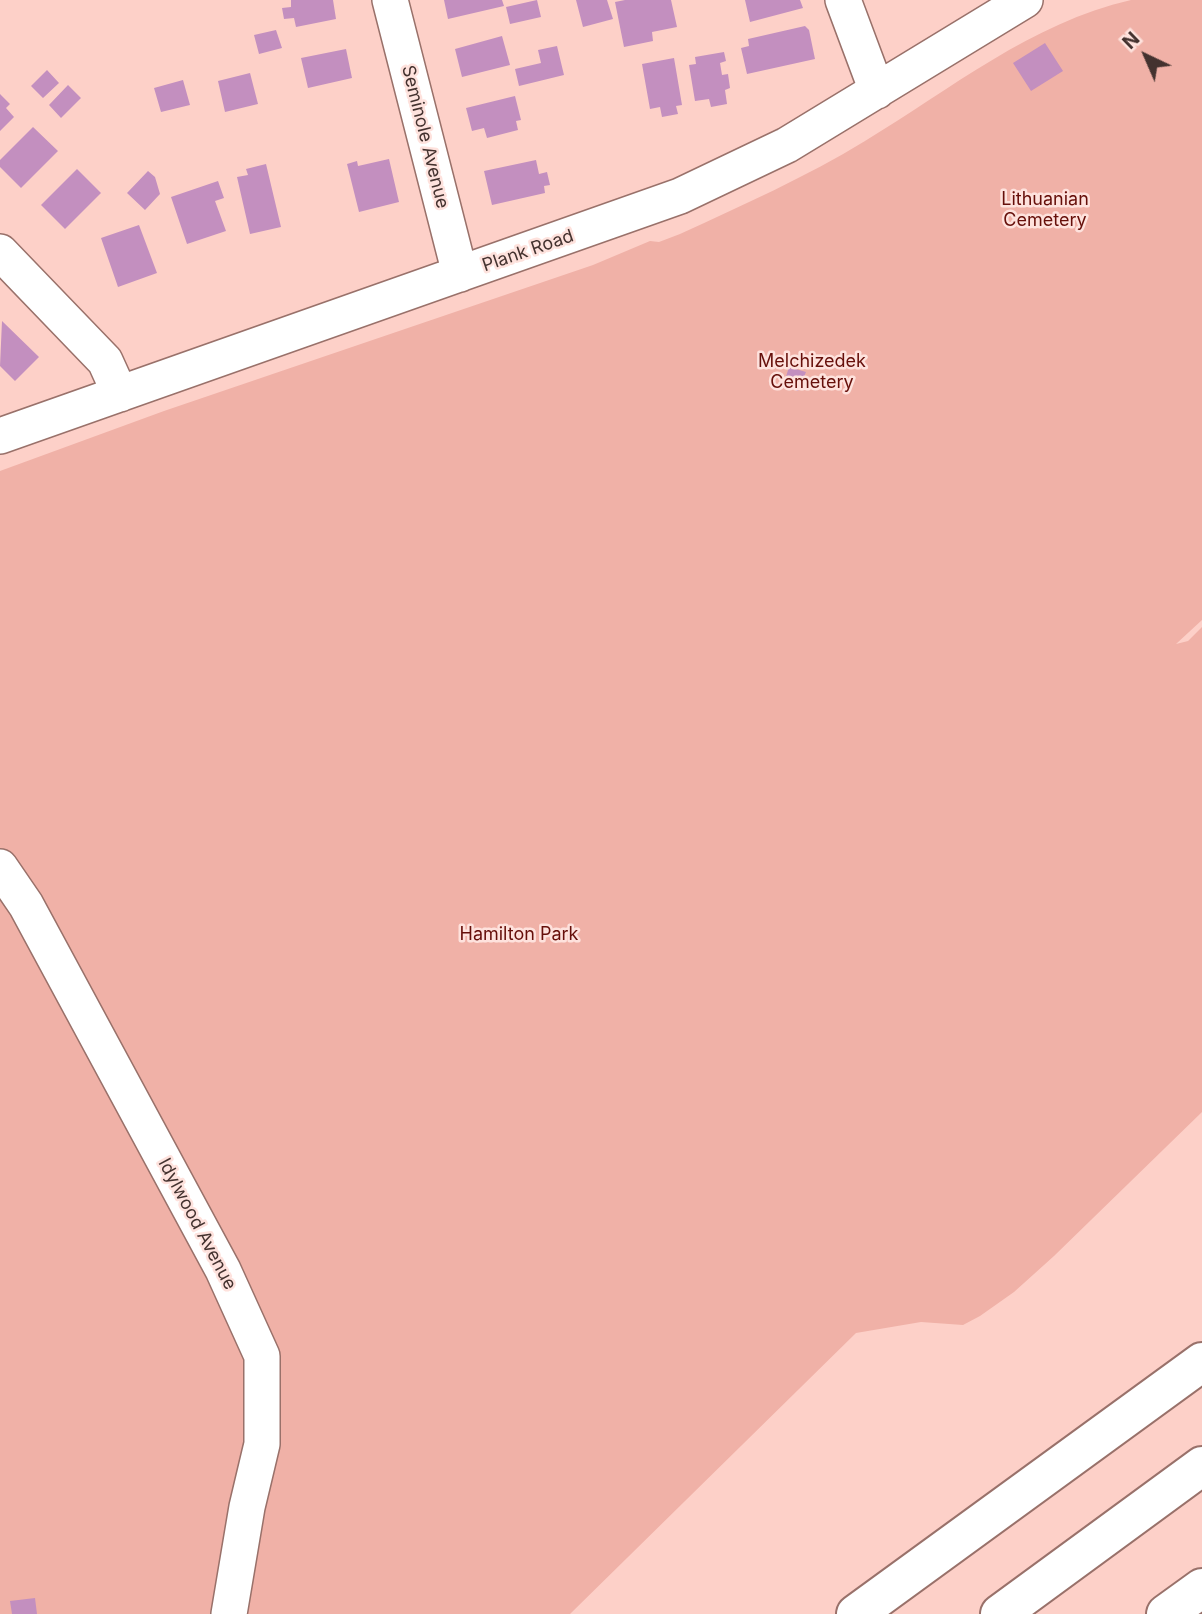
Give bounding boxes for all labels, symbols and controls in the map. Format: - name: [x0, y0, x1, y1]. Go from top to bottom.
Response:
- north arrow: [1111, 21, 1181, 91]
- text: N: [1118, 27, 1144, 54]
- street label: Seminole Avenue: [397, 63, 453, 211]
- park label: Lithuanian Cemetery: [1001, 189, 1089, 232]
- street label: Plank Road: [480, 225, 576, 277]
- park label: Melchizedek Cemetery: [758, 351, 866, 394]
- park label: Hamilton Park: [460, 924, 578, 946]
- street label: Idylwood Avenue: [153, 1155, 241, 1293]

